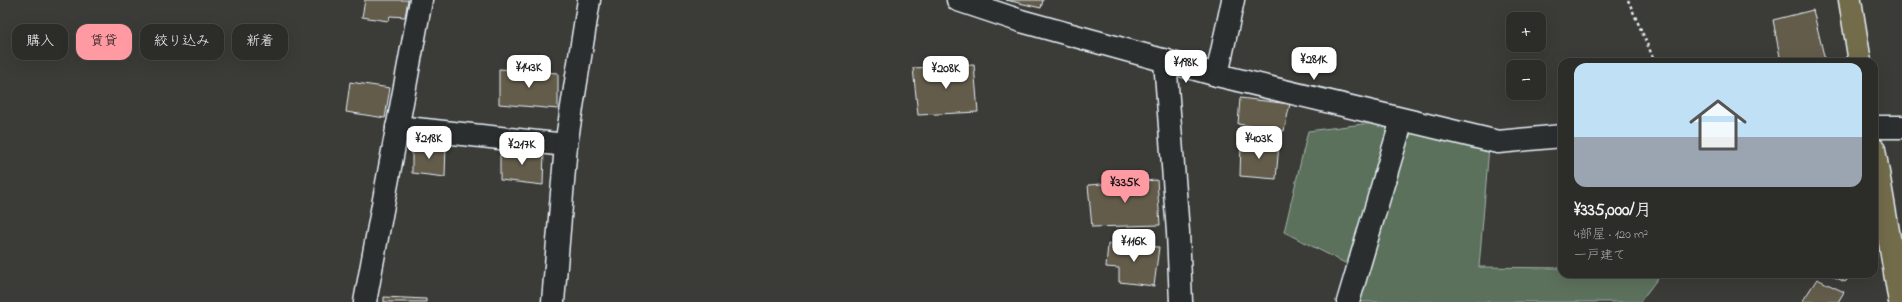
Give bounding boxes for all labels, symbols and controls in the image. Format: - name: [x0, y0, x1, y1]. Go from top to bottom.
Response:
- map controls: [1506, 12, 1546, 100]
- button: +: [1506, 12, 1546, 52]
- chip: 購入: [12, 24, 68, 60]
- chip: 賃貸: [76, 24, 132, 60]
- chip: 絞り込み: [140, 24, 224, 60]
- chip: 新着: [232, 24, 288, 60]
- pin: ¥281K: [1286, 47, 1342, 81]
- pin: ¥198K: [1158, 50, 1214, 84]
- text: ¥281K: [1301, 50, 1327, 69]
- text: ¥198K: [1174, 53, 1198, 72]
- pin: ¥143K: [501, 55, 557, 89]
- pin: ¥208K: [918, 56, 974, 90]
- text: ¥143K: [516, 58, 542, 77]
- text: ¥208K: [932, 59, 960, 78]
- button: −: [1506, 60, 1546, 100]
- icon: home: [1682, 89, 1754, 161]
- pin: ¥218K: [401, 126, 457, 160]
- pin: ¥403K: [1231, 126, 1287, 160]
- text: ¥218K: [416, 129, 442, 148]
- text: ¥403K: [1245, 129, 1273, 148]
- pin: ¥217K: [494, 132, 550, 166]
- text: ¥217K: [508, 135, 536, 154]
- pin: ¥335K: [1097, 170, 1153, 204]
- text: ¥335K: [1110, 173, 1140, 192]
- text: ¥335,000/月: [1574, 198, 1652, 223]
- text: 4部屋 · 120 m²: [1574, 225, 1648, 244]
- pin: ¥116K: [1106, 229, 1162, 263]
- text: ¥116K: [1121, 232, 1147, 251]
- text: 一戸建て: [1574, 246, 1626, 265]

